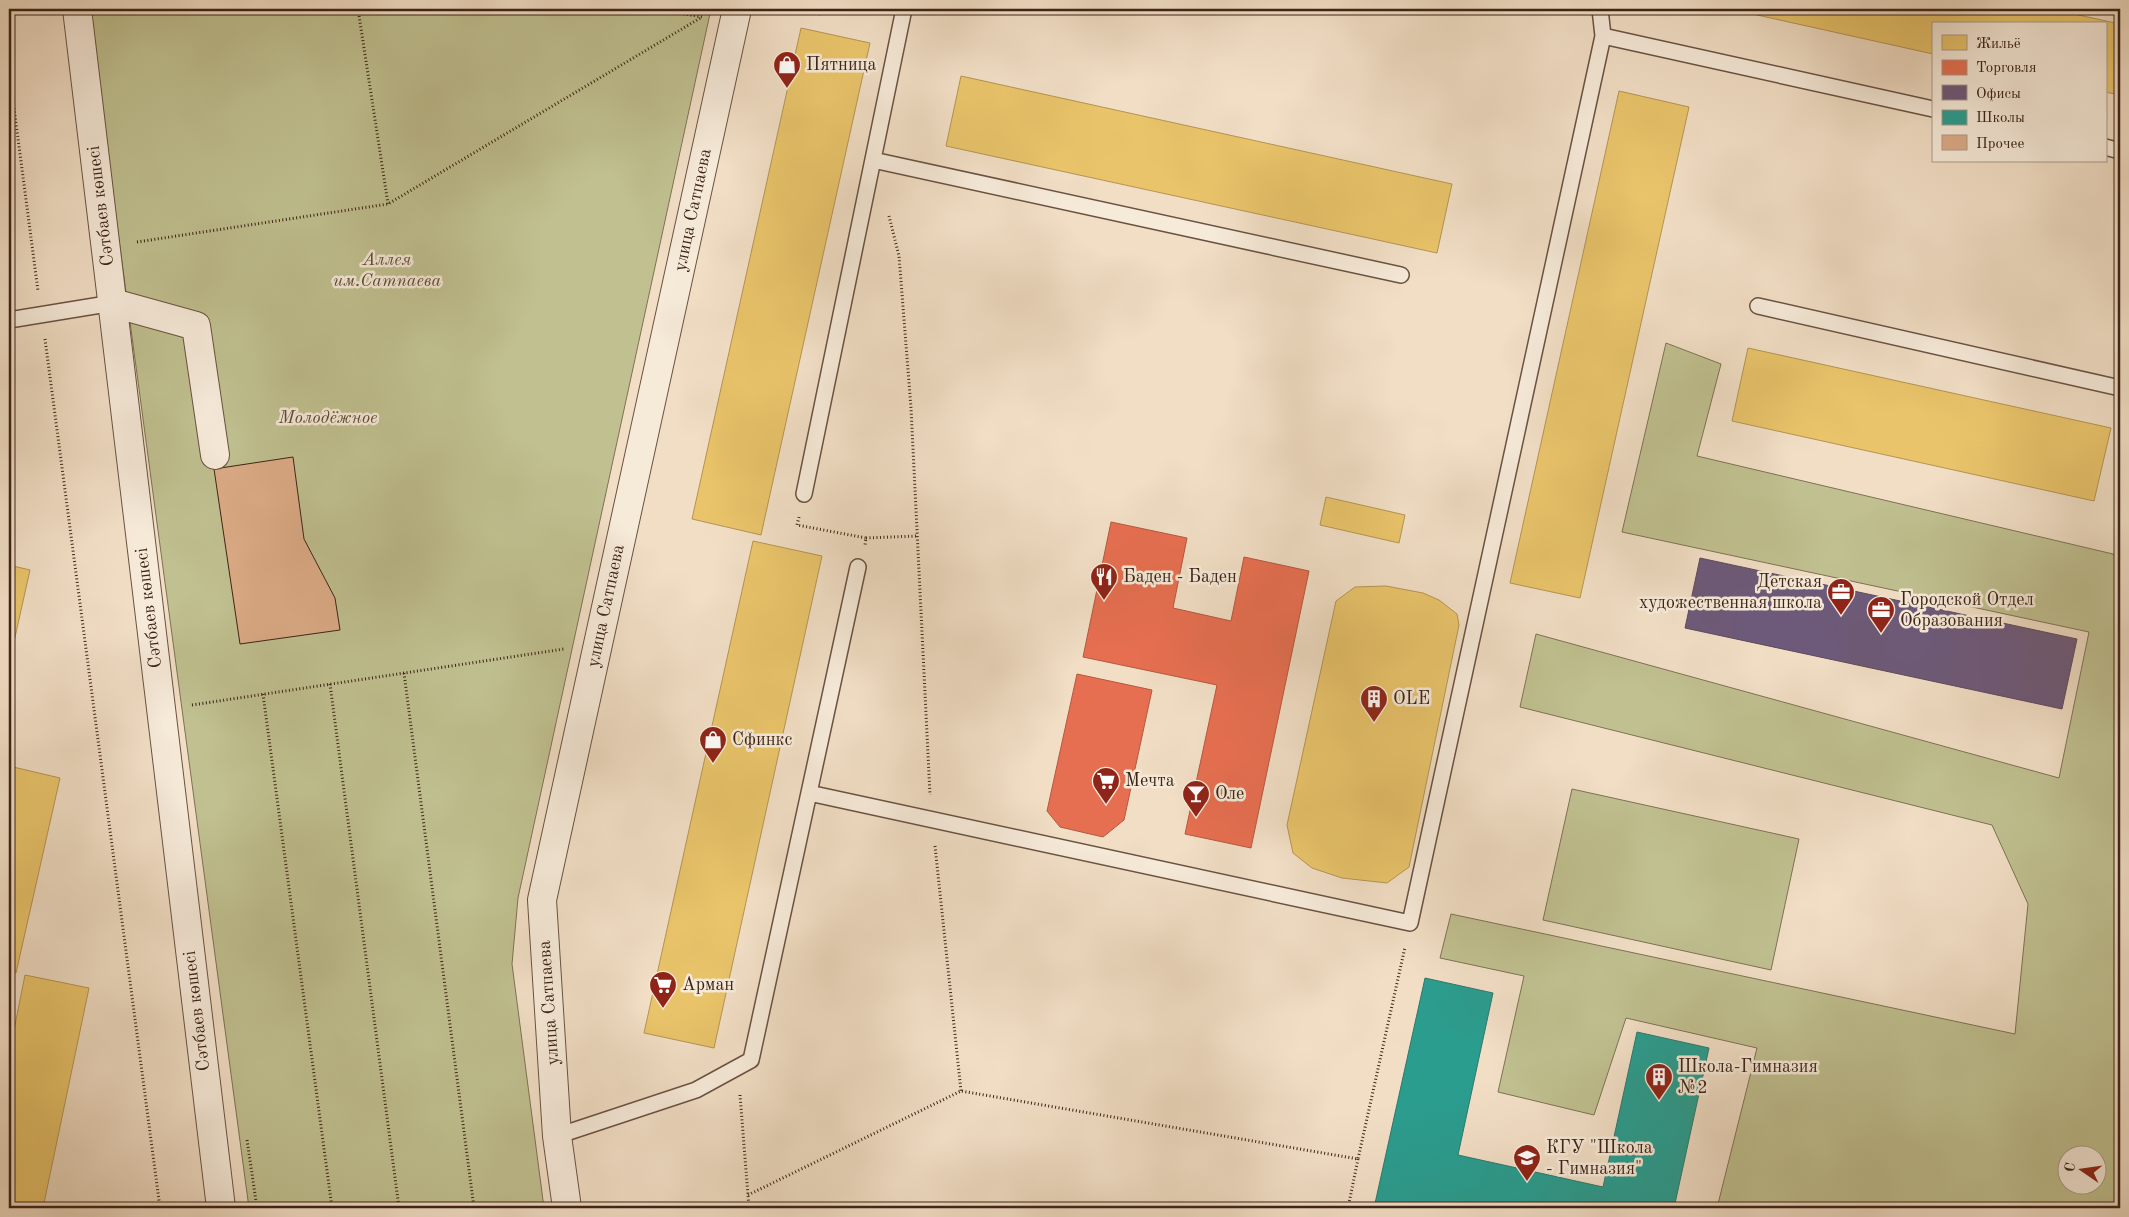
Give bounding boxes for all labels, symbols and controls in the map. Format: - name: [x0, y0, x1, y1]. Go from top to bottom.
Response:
- legend: [1932, 22, 2106, 162]
- text: Жильё: [1976, 37, 2021, 52]
- shop icon: Пятница: [772, 50, 802, 89]
- place label: Пятница: [806, 56, 876, 74]
- text: Торговля: [1976, 61, 2037, 76]
- text: Офисы: [1976, 87, 2021, 102]
- text: Школы: [1976, 111, 2025, 126]
- text: Прочее: [1976, 137, 2024, 152]
- street label: Сәтбаев көшесі: [85, 145, 117, 267]
- street label: улица Сатпаева: [671, 147, 715, 273]
- park label: Аллея им.Сатпаева: [333, 251, 441, 290]
- park label: Молодёжное: [278, 409, 377, 427]
- street label: улица Сатпаева: [584, 543, 628, 669]
- street label: Сәтбаев көшесі: [133, 547, 165, 669]
- restaurant icon: Баден - Баден: [1089, 562, 1119, 601]
- place label: Баден - Баден: [1123, 568, 1237, 586]
- place label: Детская художественная школа: [1639, 573, 1822, 612]
- office icon: Детская художественная школа: [1826, 577, 1856, 616]
- place label: Городской Отдел Образования: [1900, 591, 2034, 630]
- office icon: Городской Отдел Образования: [1866, 595, 1896, 634]
- building icon: OLE: [1359, 684, 1389, 723]
- place label: OLE: [1393, 690, 1430, 708]
- shop icon: Сфинкс: [698, 725, 728, 764]
- place label: Сфинкс: [732, 731, 793, 750]
- supermarket icon: Мечта: [1091, 766, 1121, 805]
- place label: Мечта: [1125, 772, 1175, 790]
- bar icon: Оле: [1181, 779, 1211, 818]
- place label: Оле: [1215, 785, 1244, 803]
- street label: улица Сатпаева: [536, 940, 562, 1066]
- street label: Сәтбаев көшесі: [181, 950, 213, 1072]
- supermarket icon: Арман: [648, 970, 678, 1009]
- place label: Арман: [682, 976, 734, 994]
- place label: Школа-Гимназия №2: [1678, 1058, 1818, 1097]
- building icon: Школа-Гимназия №2: [1644, 1062, 1674, 1101]
- place label: КГУ "Школа - Гимназия": [1546, 1139, 1653, 1178]
- school or university icon: КГУ "Школа - Гимназия": [1512, 1143, 1542, 1182]
- north arrow: [2056, 1144, 2106, 1194]
- text: С: [2062, 1161, 2078, 1173]

